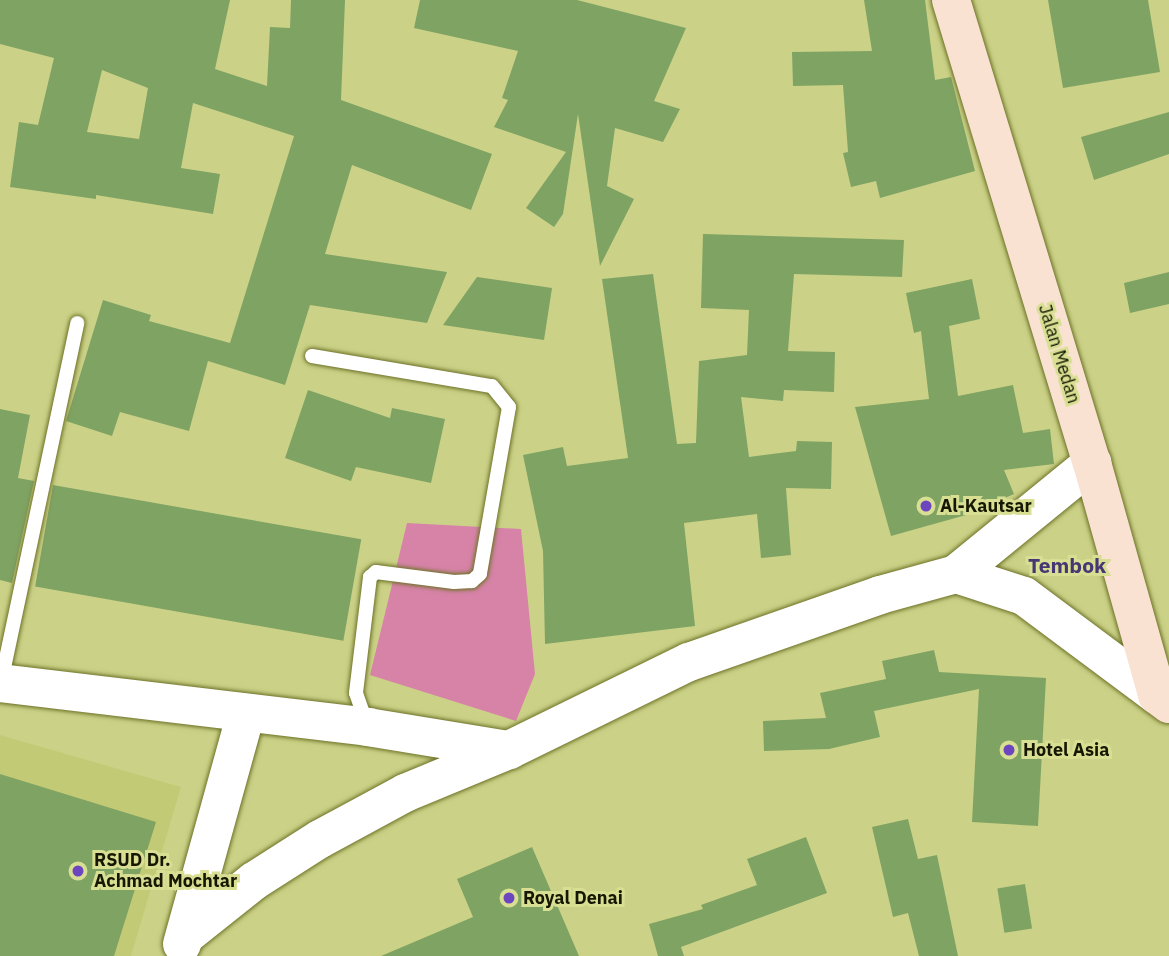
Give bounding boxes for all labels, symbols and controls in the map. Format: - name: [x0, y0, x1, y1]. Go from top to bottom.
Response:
- street label: Jalan Medan: [1034, 302, 1084, 406]
- place label: Al-Kautsar: [940, 495, 1032, 517]
- marker: Al-Kautsar: [918, 498, 934, 514]
- district label: Tembok: [1028, 552, 1106, 578]
- place label: Hotel Asia: [1023, 739, 1110, 761]
- marker: Hotel Asia: [1001, 742, 1017, 758]
- place label: RSUD Dr. Achmad Mochtar: [94, 850, 237, 892]
- marker: RSUD Dr. Achmad Mochtar: [68, 861, 88, 881]
- place label: Royal Denai: [523, 887, 623, 909]
- marker: Royal Denai: [501, 890, 517, 906]

